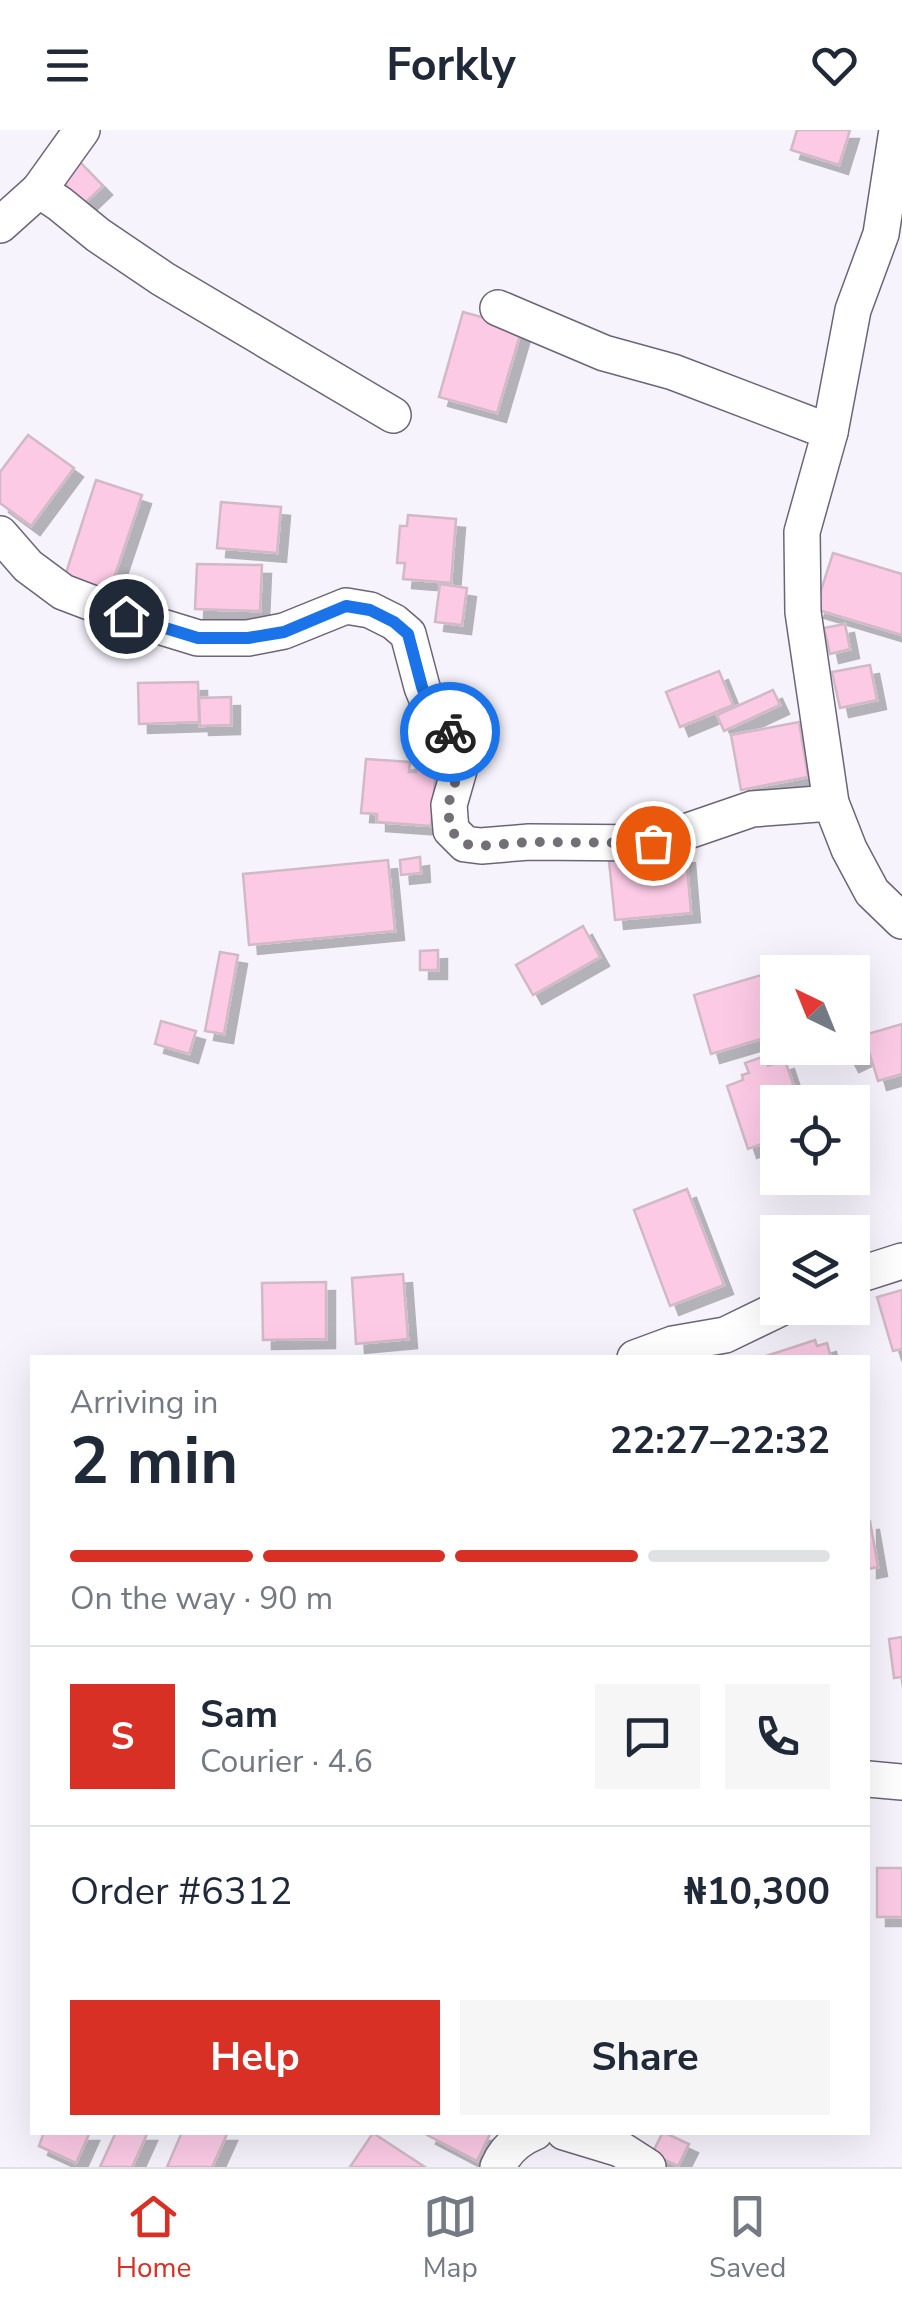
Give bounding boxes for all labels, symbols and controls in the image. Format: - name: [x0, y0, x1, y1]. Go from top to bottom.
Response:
- text: Forkly: [386, 35, 516, 96]
- icon: menu: [40, 38, 95, 93]
- icon: heart: [807, 38, 862, 93]
- pin: [84, 574, 169, 659]
- icon: home: [99, 589, 154, 644]
- courier: [400, 682, 500, 782]
- icon: bike: [423, 705, 478, 760]
- pin: [611, 801, 696, 886]
- icon: bag: [626, 816, 681, 871]
- north arrow: [760, 955, 870, 1065]
- map controls: [760, 955, 870, 1325]
- button: locate: [760, 1085, 870, 1195]
- button: layers: [760, 1215, 870, 1325]
- text: Arriving in: [70, 1381, 218, 1424]
- text: 22:27–22:32: [610, 1415, 830, 1466]
- text: 2 min: [70, 1417, 238, 1506]
- text: On the way · 90 m: [70, 1577, 333, 1620]
- button: chat: [595, 1684, 700, 1789]
- button: phone: [725, 1684, 830, 1789]
- text: Sam: [200, 1689, 278, 1740]
- text: S: [111, 1711, 134, 1762]
- text: Courier · 4.6: [200, 1740, 373, 1783]
- text: Order #6312: [70, 1866, 292, 1917]
- text: ₦10,300: [684, 1866, 830, 1917]
- button: Help: [70, 2000, 440, 2115]
- button: Share: [460, 2000, 830, 2115]
- tab: Home: [116, 2189, 191, 2287]
- tab: Map: [423, 2189, 478, 2287]
- tab: Saved: [709, 2189, 786, 2287]

